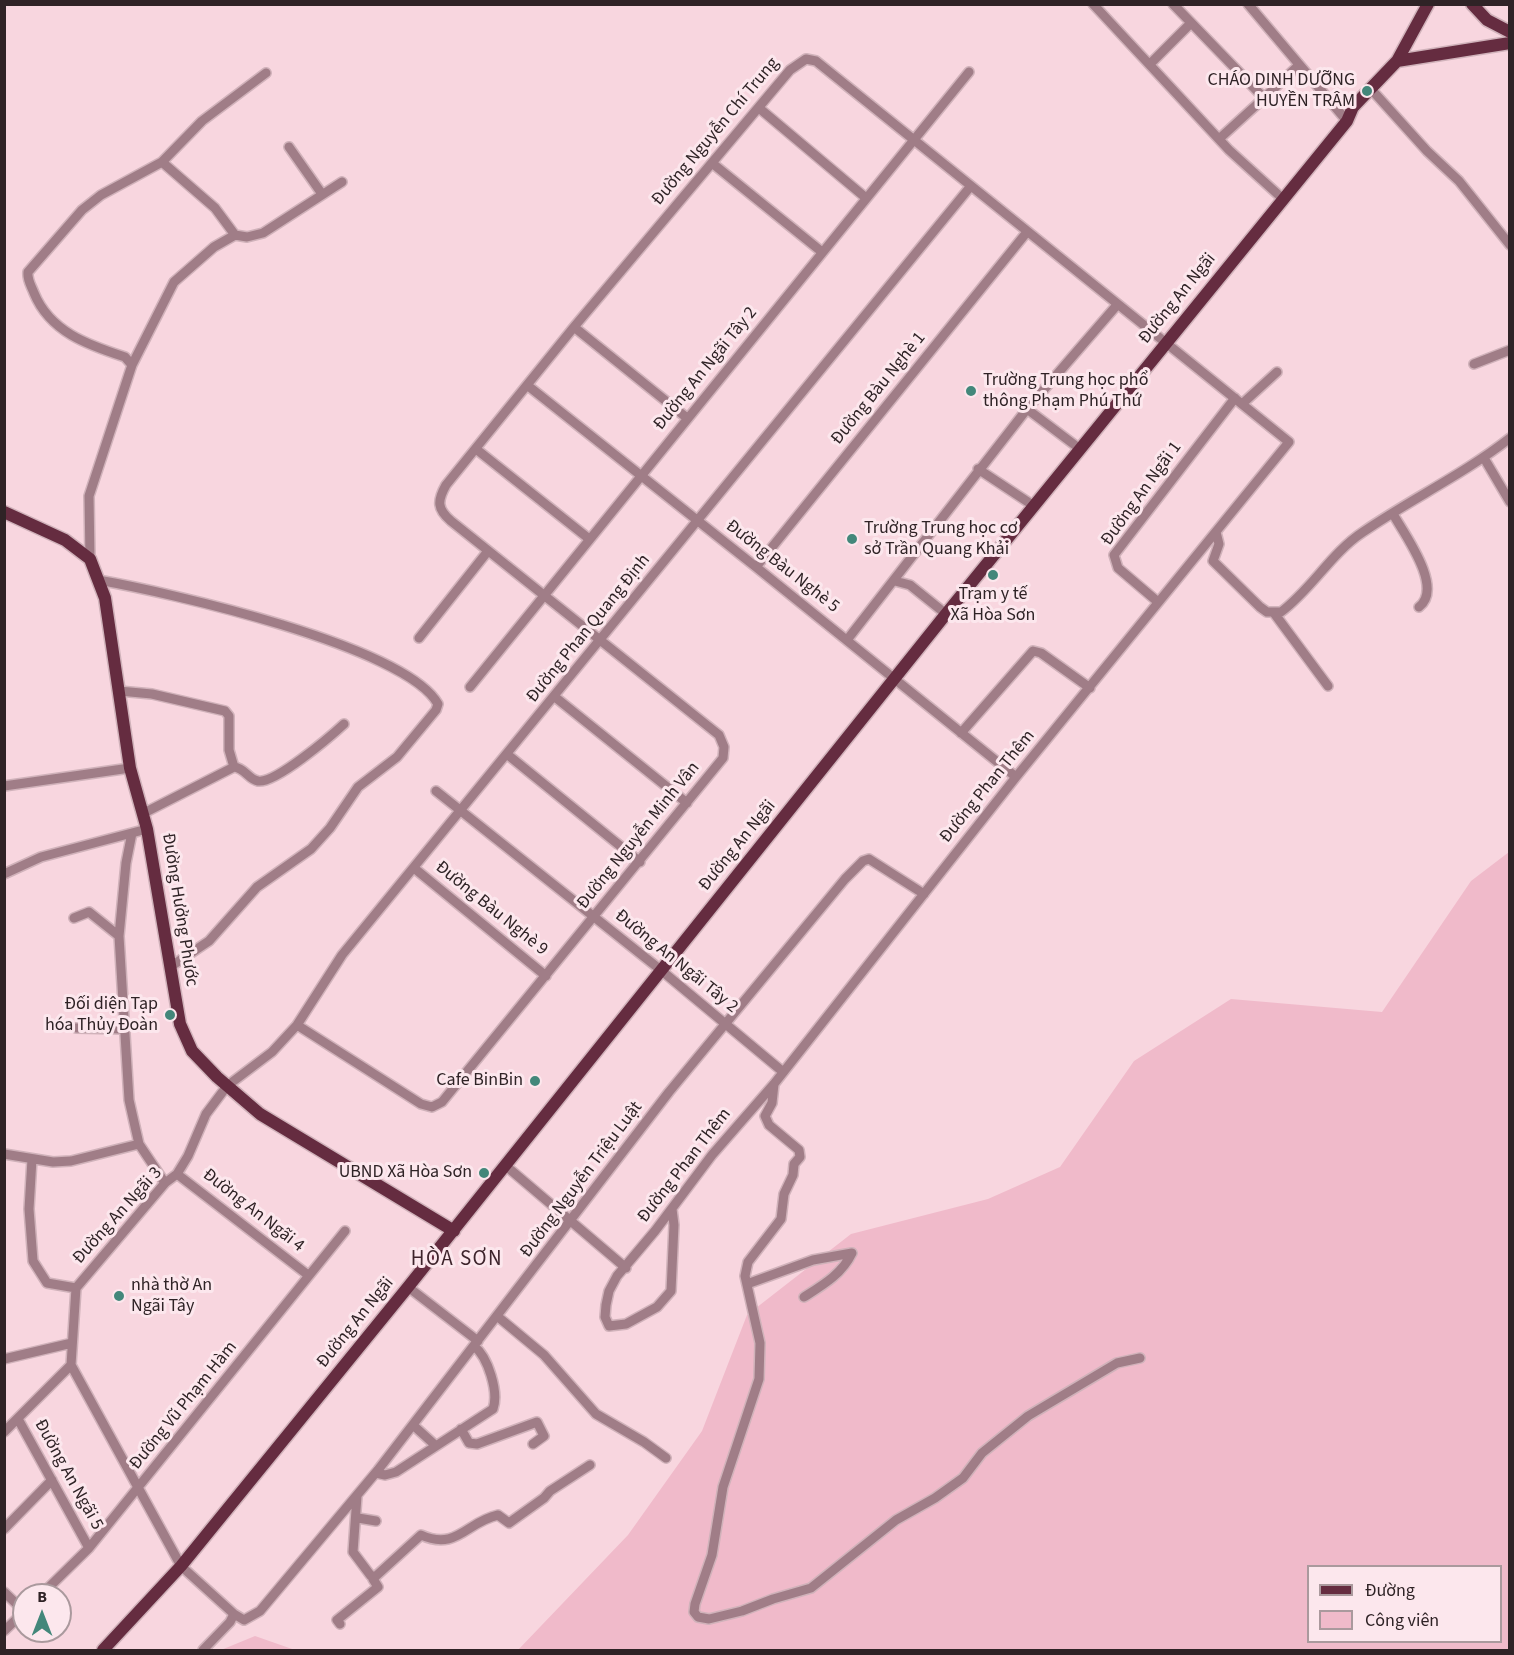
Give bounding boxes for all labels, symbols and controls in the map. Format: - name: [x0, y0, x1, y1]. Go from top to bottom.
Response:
- street label: Đường Nguyễn Chí Trung: [648, 54, 784, 210]
- place label: CHÁO DINH DƯỠNG HUYỀN TRÂM: [1207, 70, 1355, 112]
- marker: CHÁO DINH DƯỠNG HUYỀN TRÂM: [1360, 84, 1374, 98]
- street label: Đường An Ngãi: [1135, 249, 1221, 349]
- street label: Đường An Ngãi Tây 2: [650, 303, 762, 435]
- street label: Đường Bàu Nghè 1: [827, 328, 931, 450]
- place label: Trường Trung học phổ thông Phạm Phú Thứ: [983, 370, 1148, 412]
- marker: Trường Trung học phổ thông Phạm Phú Thứ: [964, 384, 978, 398]
- street label: Đường An Ngãi 1: [1097, 438, 1187, 550]
- street label: Đường Bàu Nghè 5: [721, 516, 843, 618]
- place label: Trường Trung học cơ sở Trần Quang Khải: [864, 518, 1017, 560]
- marker: Trường Trung học cơ sở Trần Quang Khải: [845, 532, 859, 546]
- street label: Đường Phan Quang Định: [522, 550, 656, 708]
- marker: Trạm y tế Xã Hòa Sơn: [986, 568, 1000, 582]
- place label: Trạm y tế Xã Hòa Sơn: [951, 584, 1035, 626]
- street label: Đường Phan Thêm: [936, 726, 1040, 848]
- street label: Đường Nguyễn Minh Vân: [573, 758, 705, 914]
- street label: Đường An Ngãi: [695, 796, 781, 896]
- street label: Đường Hưởng Phước: [156, 832, 202, 988]
- street label: Đường Bàu Nghè 9: [430, 857, 552, 961]
- street label: Đường An Ngãi Tây 2: [610, 906, 742, 1018]
- place label: Đối diện Tạp hóa Thủy Đoàn: [45, 994, 158, 1036]
- marker: Đối diện Tạp hóa Thủy Đoàn: [163, 1008, 177, 1022]
- place label: Cafe BinBin: [436, 1070, 523, 1092]
- marker: Cafe BinBin: [528, 1074, 542, 1088]
- street label: Đường Nguyễn Triệu Luật: [516, 1098, 648, 1262]
- street label: Đường Phan Thêm: [634, 1104, 736, 1228]
- place label: UBND Xã Hòa Sơn: [339, 1162, 472, 1184]
- street label: Đường An Ngãi 3: [69, 1163, 167, 1269]
- street label: Đường An Ngãi 4: [198, 1165, 308, 1257]
- marker: UBND Xã Hòa Sơn: [477, 1166, 491, 1180]
- district label: HÒA SƠN: [411, 1247, 503, 1273]
- street label: Đường An Ngãi: [313, 1273, 399, 1373]
- place label: nhà thờ An Ngãi Tây: [131, 1275, 212, 1318]
- marker: nhà thờ An Ngãi Tây: [112, 1289, 126, 1303]
- street label: Đường Vũ Phạm Hàm: [126, 1337, 242, 1475]
- street label: Đường An Ngãi 5: [29, 1416, 107, 1534]
- legend: [1307, 1565, 1502, 1643]
- text: Đường: [1365, 1578, 1415, 1603]
- north arrow: [12, 1583, 72, 1643]
- text: B: [37, 1586, 47, 1608]
- text: Công viên: [1365, 1608, 1439, 1633]

